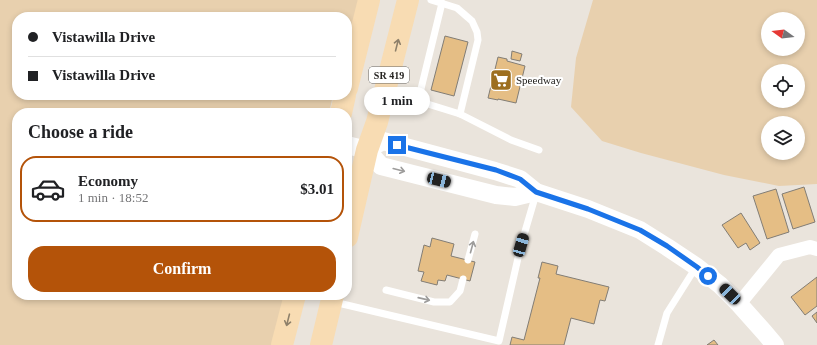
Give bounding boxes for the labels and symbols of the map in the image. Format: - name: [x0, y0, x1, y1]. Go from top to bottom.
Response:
- north arrow: [761, 12, 805, 56]
- one-way arrow: [393, 39, 401, 52]
- road number: SR 419: [369, 67, 409, 83]
- supermarket icon: Speedway: [488, 67, 514, 93]
- place label: Speedway: [516, 74, 562, 86]
- callout: 1 min: [364, 87, 430, 115]
- route end: [388, 136, 406, 154]
- one-way arrow: [392, 167, 405, 174]
- car: [426, 171, 452, 189]
- car: [512, 232, 530, 258]
- one-way arrow: [469, 241, 476, 254]
- route start: [699, 267, 717, 285]
- car: [717, 281, 743, 307]
- one-way arrow: [418, 296, 431, 304]
- one-way arrow: [284, 313, 292, 326]

